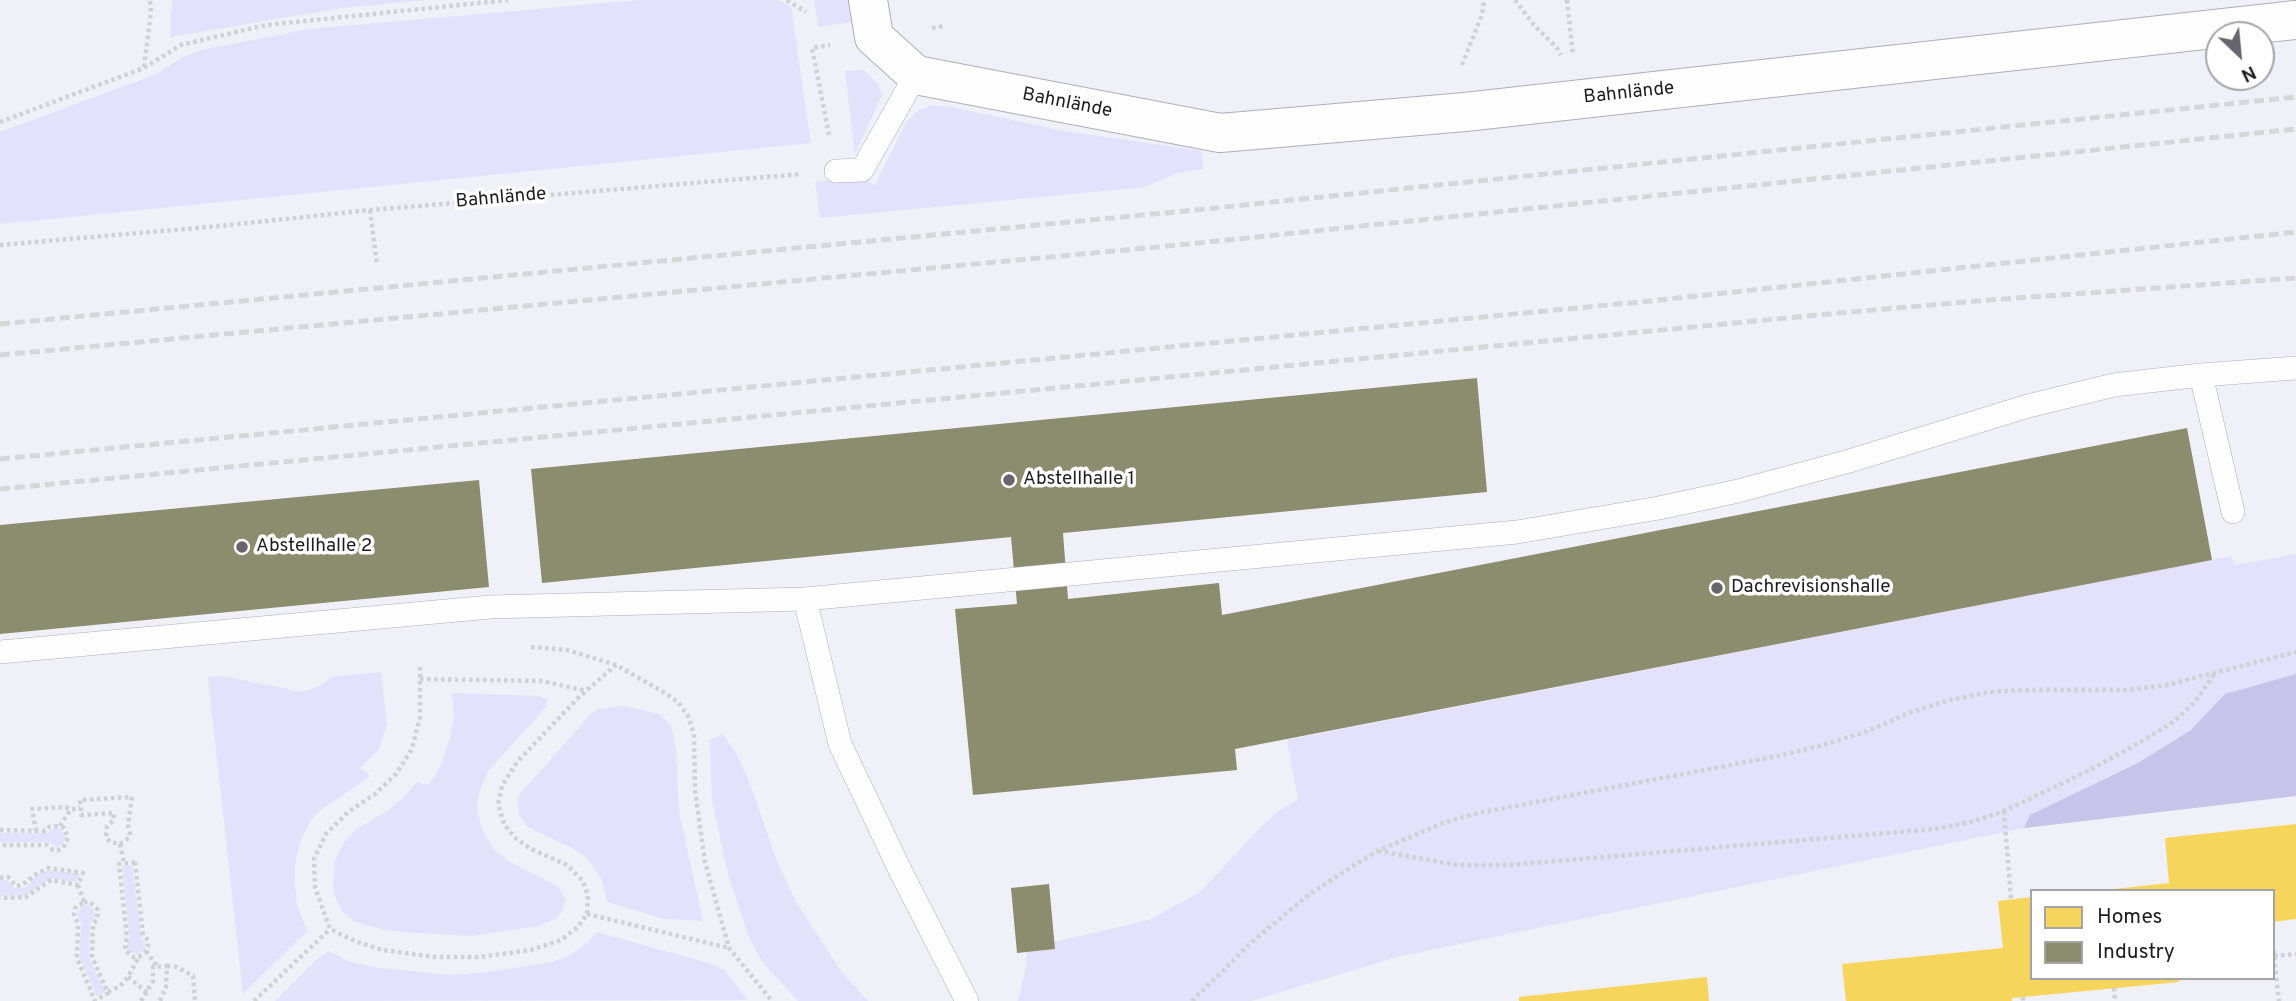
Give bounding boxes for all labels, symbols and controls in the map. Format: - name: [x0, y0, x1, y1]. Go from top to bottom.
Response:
- north arrow: [2205, 21, 2275, 91]
- text: N: [2237, 59, 2260, 87]
- street label: Bahnlände: [1582, 78, 1676, 110]
- street label: Bahnlände: [1020, 84, 1114, 124]
- street label: Bahnlände: [455, 184, 547, 214]
- place label: Abstellhalle 1: [1023, 469, 1135, 491]
- marker: Abstellhalle 1: [1001, 472, 1017, 488]
- place label: Abstellhalle 2: [256, 536, 372, 558]
- marker: Abstellhalle 2: [234, 539, 250, 555]
- place label: Dachrevisionshalle: [1731, 577, 1890, 599]
- marker: Dachrevisionshalle: [1709, 580, 1725, 596]
- legend: [2030, 889, 2275, 980]
- text: Homes: [2097, 904, 2162, 931]
- text: Industry: [2097, 939, 2175, 966]

